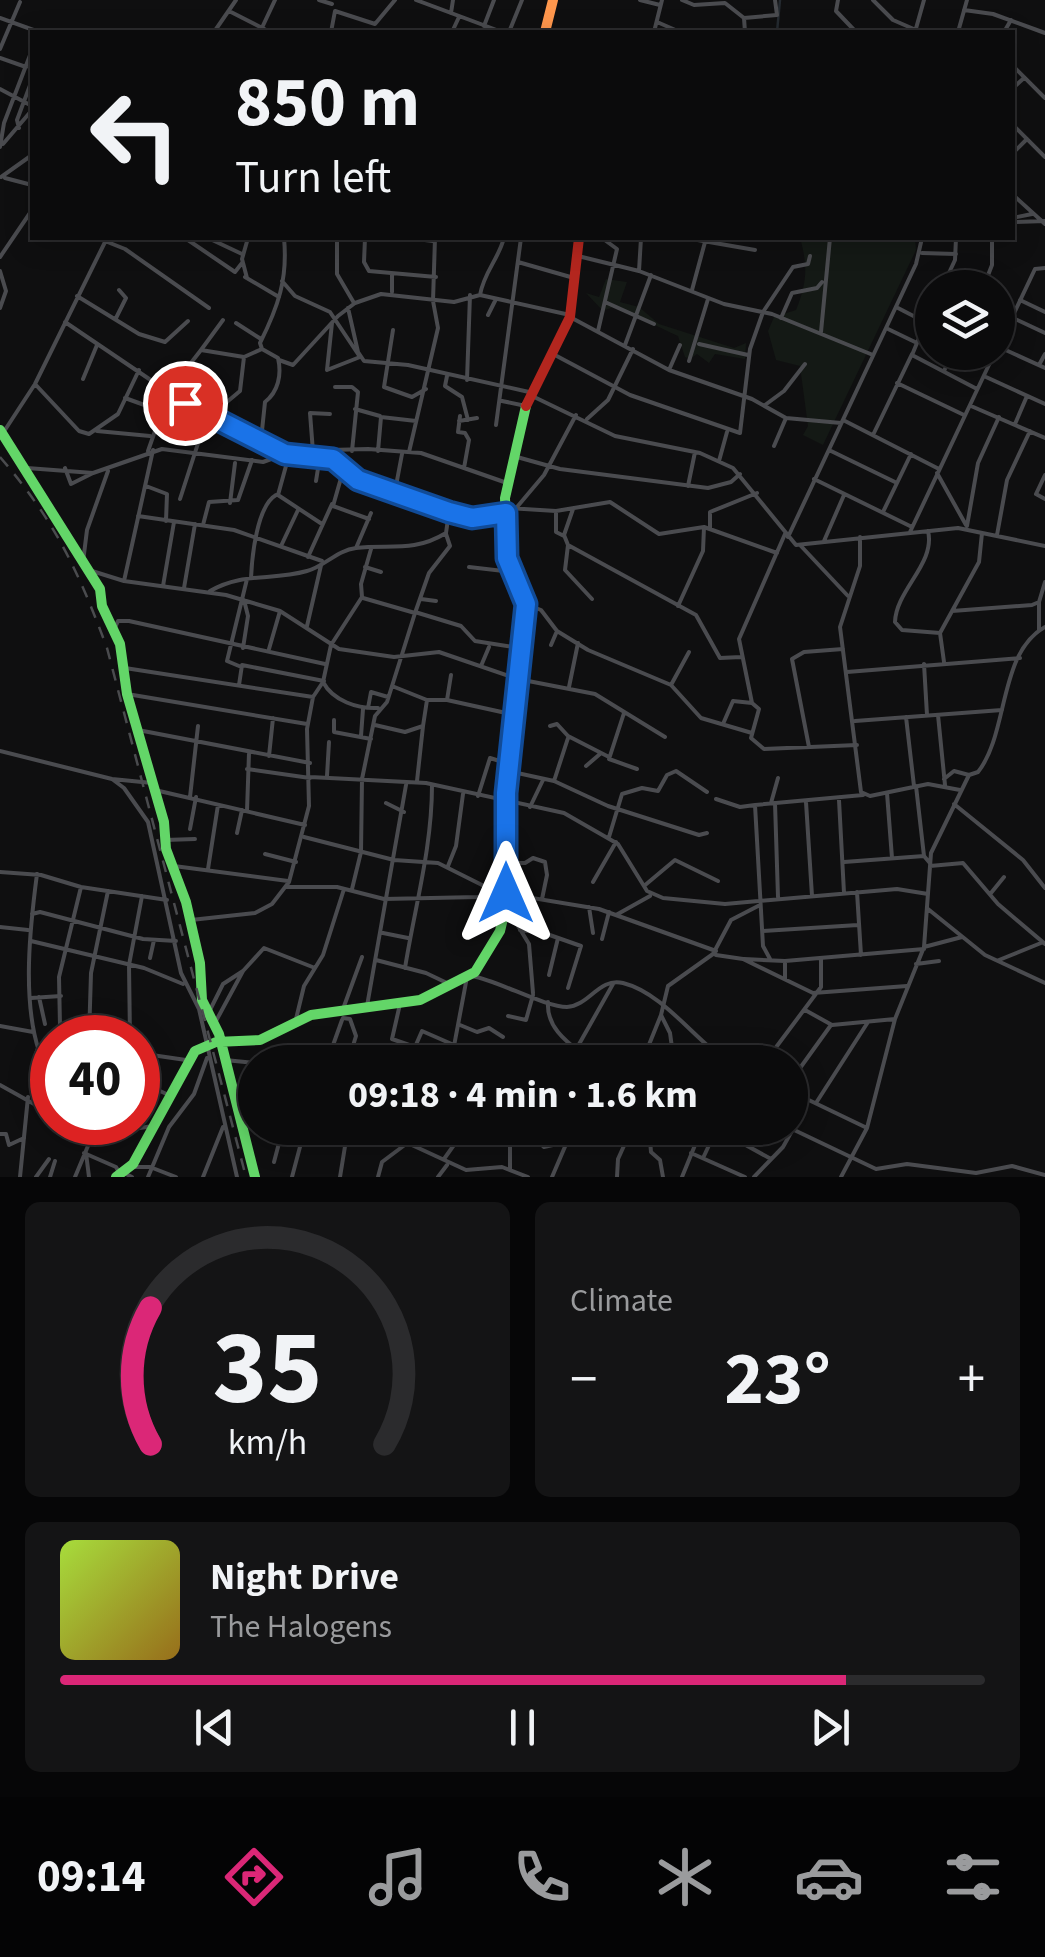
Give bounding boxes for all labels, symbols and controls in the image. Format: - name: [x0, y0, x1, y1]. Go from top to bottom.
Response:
- text: 850 m: [235, 53, 420, 153]
- icon: left: [70, 70, 200, 200]
- text: Turn left: [235, 146, 391, 210]
- map controls: [915, 270, 1015, 370]
- button: layers: [915, 270, 1015, 370]
- pin: [143, 361, 228, 446]
- icon: arrive: [158, 376, 213, 431]
- position arrow: [454, 841, 558, 945]
- speed limit sign: 40: [30, 1015, 160, 1145]
- text: 09:18 · 4 min · 1.6 km: [348, 1068, 698, 1122]
- text: Climate: [570, 1278, 673, 1324]
- text: 35: [213, 1296, 322, 1444]
- text: 23°: [724, 1326, 831, 1433]
- text: −: [570, 1341, 597, 1419]
- text: +: [958, 1341, 985, 1419]
- text: km/h: [228, 1417, 307, 1468]
- text: Night Drive: [210, 1550, 399, 1604]
- text: The Halogens: [210, 1604, 392, 1650]
- icon: previous: [187, 1700, 242, 1755]
- icon: pause: [495, 1700, 550, 1755]
- icon: next: [803, 1700, 858, 1755]
- icon: directions: [219, 1842, 289, 1912]
- icon: music: [363, 1842, 433, 1912]
- icon: phone: [507, 1842, 577, 1912]
- icon: climate: [650, 1842, 720, 1912]
- icon: car: [794, 1842, 864, 1912]
- icon: filters: [938, 1842, 1008, 1912]
- text: 09:14: [37, 1845, 145, 1909]

